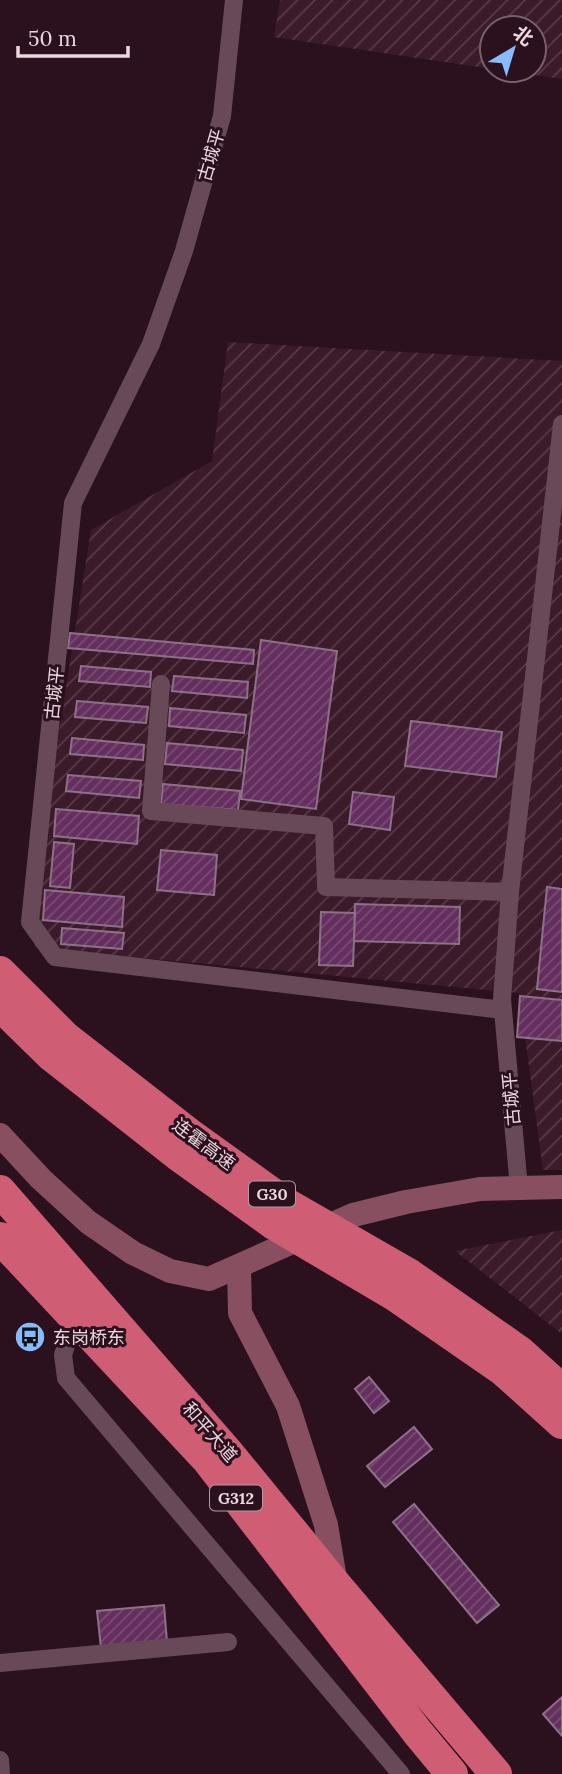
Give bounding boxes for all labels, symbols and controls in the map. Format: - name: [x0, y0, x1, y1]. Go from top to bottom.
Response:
- scale bar: [18, 14, 128, 58]
- north arrow: [478, 14, 548, 84]
- text: 北: [509, 20, 538, 51]
- text: 50 m: [28, 25, 77, 52]
- street label: 古城平: [193, 126, 229, 184]
- street label: 古城平: [40, 665, 68, 721]
- street label: 古城平: [497, 1071, 525, 1127]
- street label: 连霍高速: [168, 1113, 240, 1175]
- road number: G30: [249, 1182, 295, 1206]
- bus stop icon: 东岗桥东: [13, 1320, 47, 1354]
- place label: 东岗桥东: [53, 1326, 125, 1349]
- street label: 和平大道: [178, 1397, 242, 1467]
- road number: G312: [210, 1486, 262, 1510]

